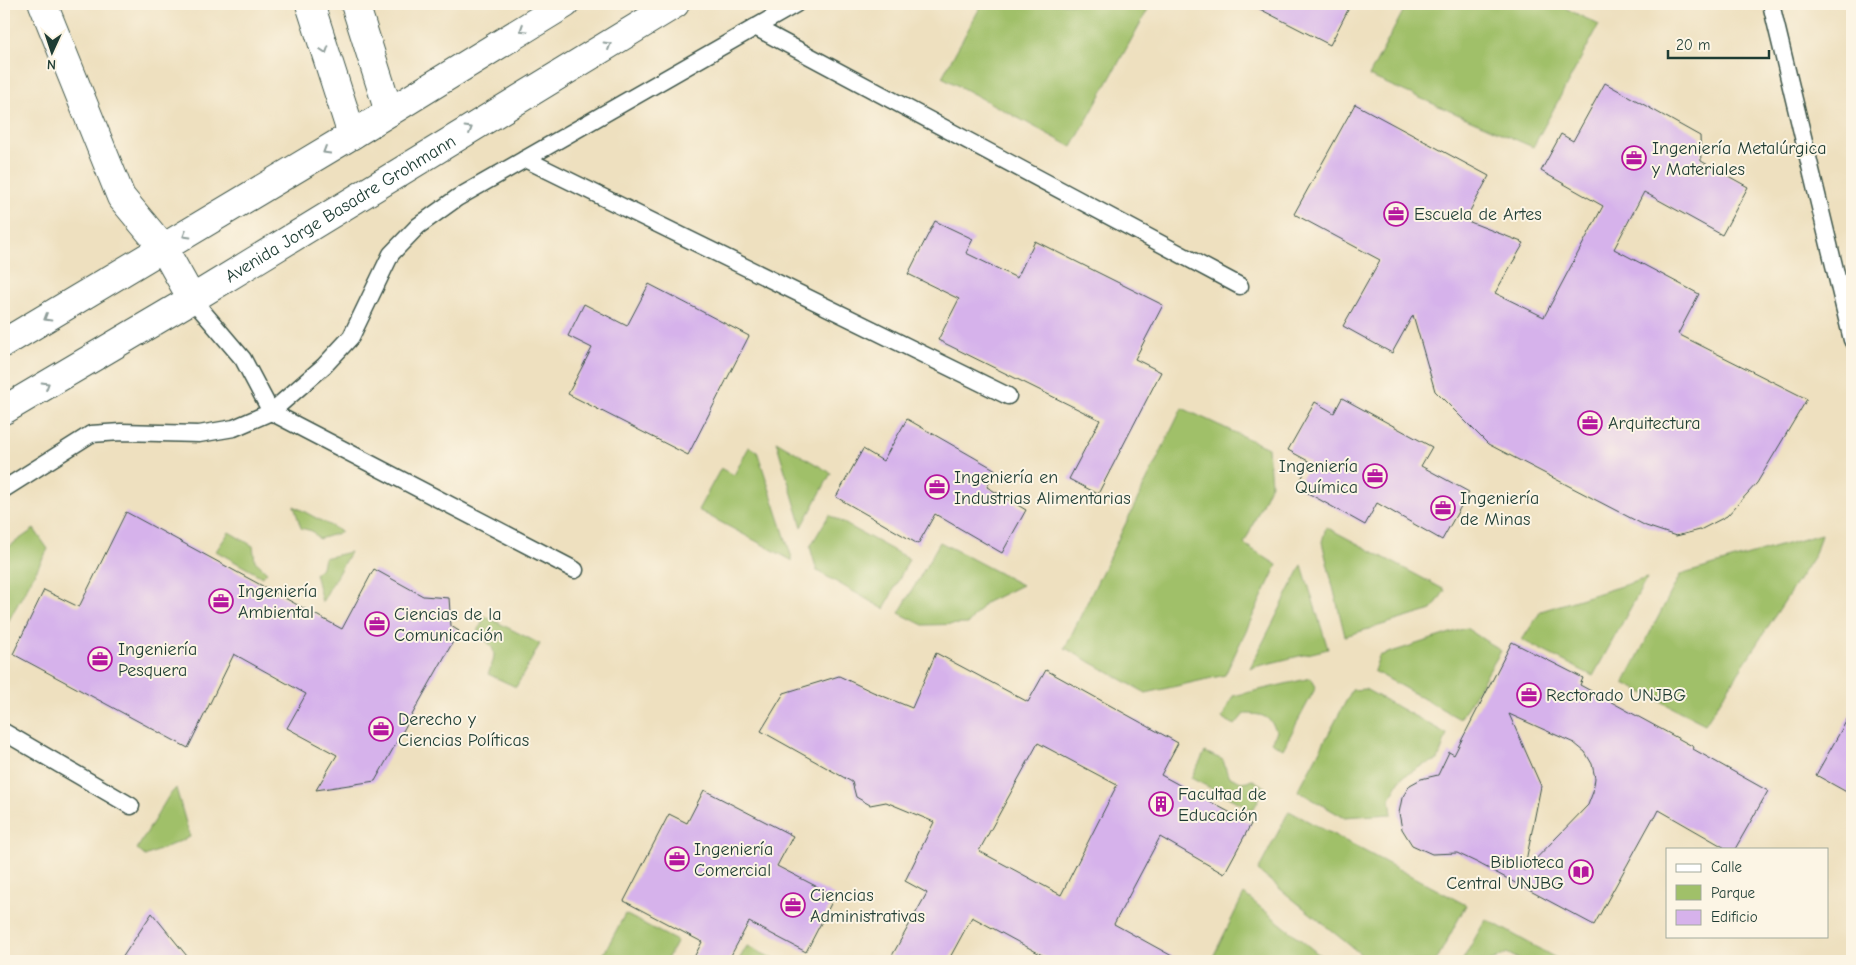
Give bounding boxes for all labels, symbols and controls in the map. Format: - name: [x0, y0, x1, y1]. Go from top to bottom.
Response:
- one-way arrow: [520, 23, 529, 33]
- north arrow: [28, 28, 78, 78]
- scale bar: [1668, 28, 1770, 60]
- text: 20 m: [1676, 36, 1710, 54]
- one-way arrow: [603, 41, 612, 51]
- one-way arrow: [319, 46, 329, 54]
- text: N: [46, 56, 56, 73]
- one-way arrow: [464, 126, 473, 136]
- street label: Avenida Jorge Basadre Grohmann: [221, 131, 460, 287]
- place label: Ingeniería Metalúrgica y Materiales: [1651, 138, 1827, 180]
- one-way arrow: [322, 145, 331, 155]
- office icon: Ingeniería Metalúrgica y Materiales: [1621, 145, 1647, 171]
- office icon: Escuela de Artes: [1383, 201, 1409, 227]
- place label: Escuela de Artes: [1414, 204, 1542, 225]
- one-way arrow: [183, 229, 192, 239]
- one-way arrow: [43, 312, 52, 322]
- one-way arrow: [40, 382, 49, 392]
- office icon: Arquitectura: [1577, 410, 1603, 436]
- place label: Arquitectura: [1608, 413, 1701, 434]
- place label: Ingeniería Química: [1279, 456, 1358, 498]
- office icon: Ingeniería Química: [1362, 463, 1388, 489]
- place label: Ingeniería en Industrias Alimentarias: [954, 467, 1131, 509]
- office icon: Ingeniería en Industrias Alimentarias: [924, 474, 950, 500]
- place label: Ingeniería de Minas: [1460, 488, 1539, 530]
- office icon: Ingeniería de Minas: [1430, 495, 1456, 521]
- place label: Ingeniería Ambiental: [238, 581, 317, 623]
- office icon: Ingeniería Ambiental: [208, 588, 234, 614]
- place label: Ciencias de la Comunicación: [394, 604, 503, 646]
- office icon: Ciencias de la Comunicación: [364, 611, 390, 637]
- place label: Ingeniería Pesquera: [118, 639, 197, 681]
- office icon: Ingeniería Pesquera: [87, 646, 113, 672]
- office icon: Rectorado UNJBG: [1516, 682, 1542, 708]
- place label: Rectorado UNJBG: [1546, 685, 1686, 706]
- place label: Derecho y Ciencias Políticas: [398, 709, 529, 751]
- office icon: Derecho y Ciencias Políticas: [368, 716, 394, 742]
- place label: Facultad de Educación: [1178, 784, 1267, 826]
- building icon: Facultad de Educación: [1148, 791, 1174, 817]
- place label: Ingeniería Comercial: [694, 839, 773, 881]
- office icon: Ingeniería Comercial: [664, 846, 690, 872]
- legend: [1666, 848, 1828, 938]
- place label: Biblioteca Central UNJBG: [1446, 852, 1564, 894]
- text: Calle: [1711, 858, 1743, 876]
- library icon: Biblioteca Central UNJBG: [1568, 859, 1594, 885]
- text: Parque: [1711, 884, 1756, 902]
- place label: Ciencias Administrativas: [810, 885, 925, 927]
- office icon: Ciencias Administrativas: [780, 892, 806, 918]
- text: Edificio: [1711, 908, 1758, 926]

